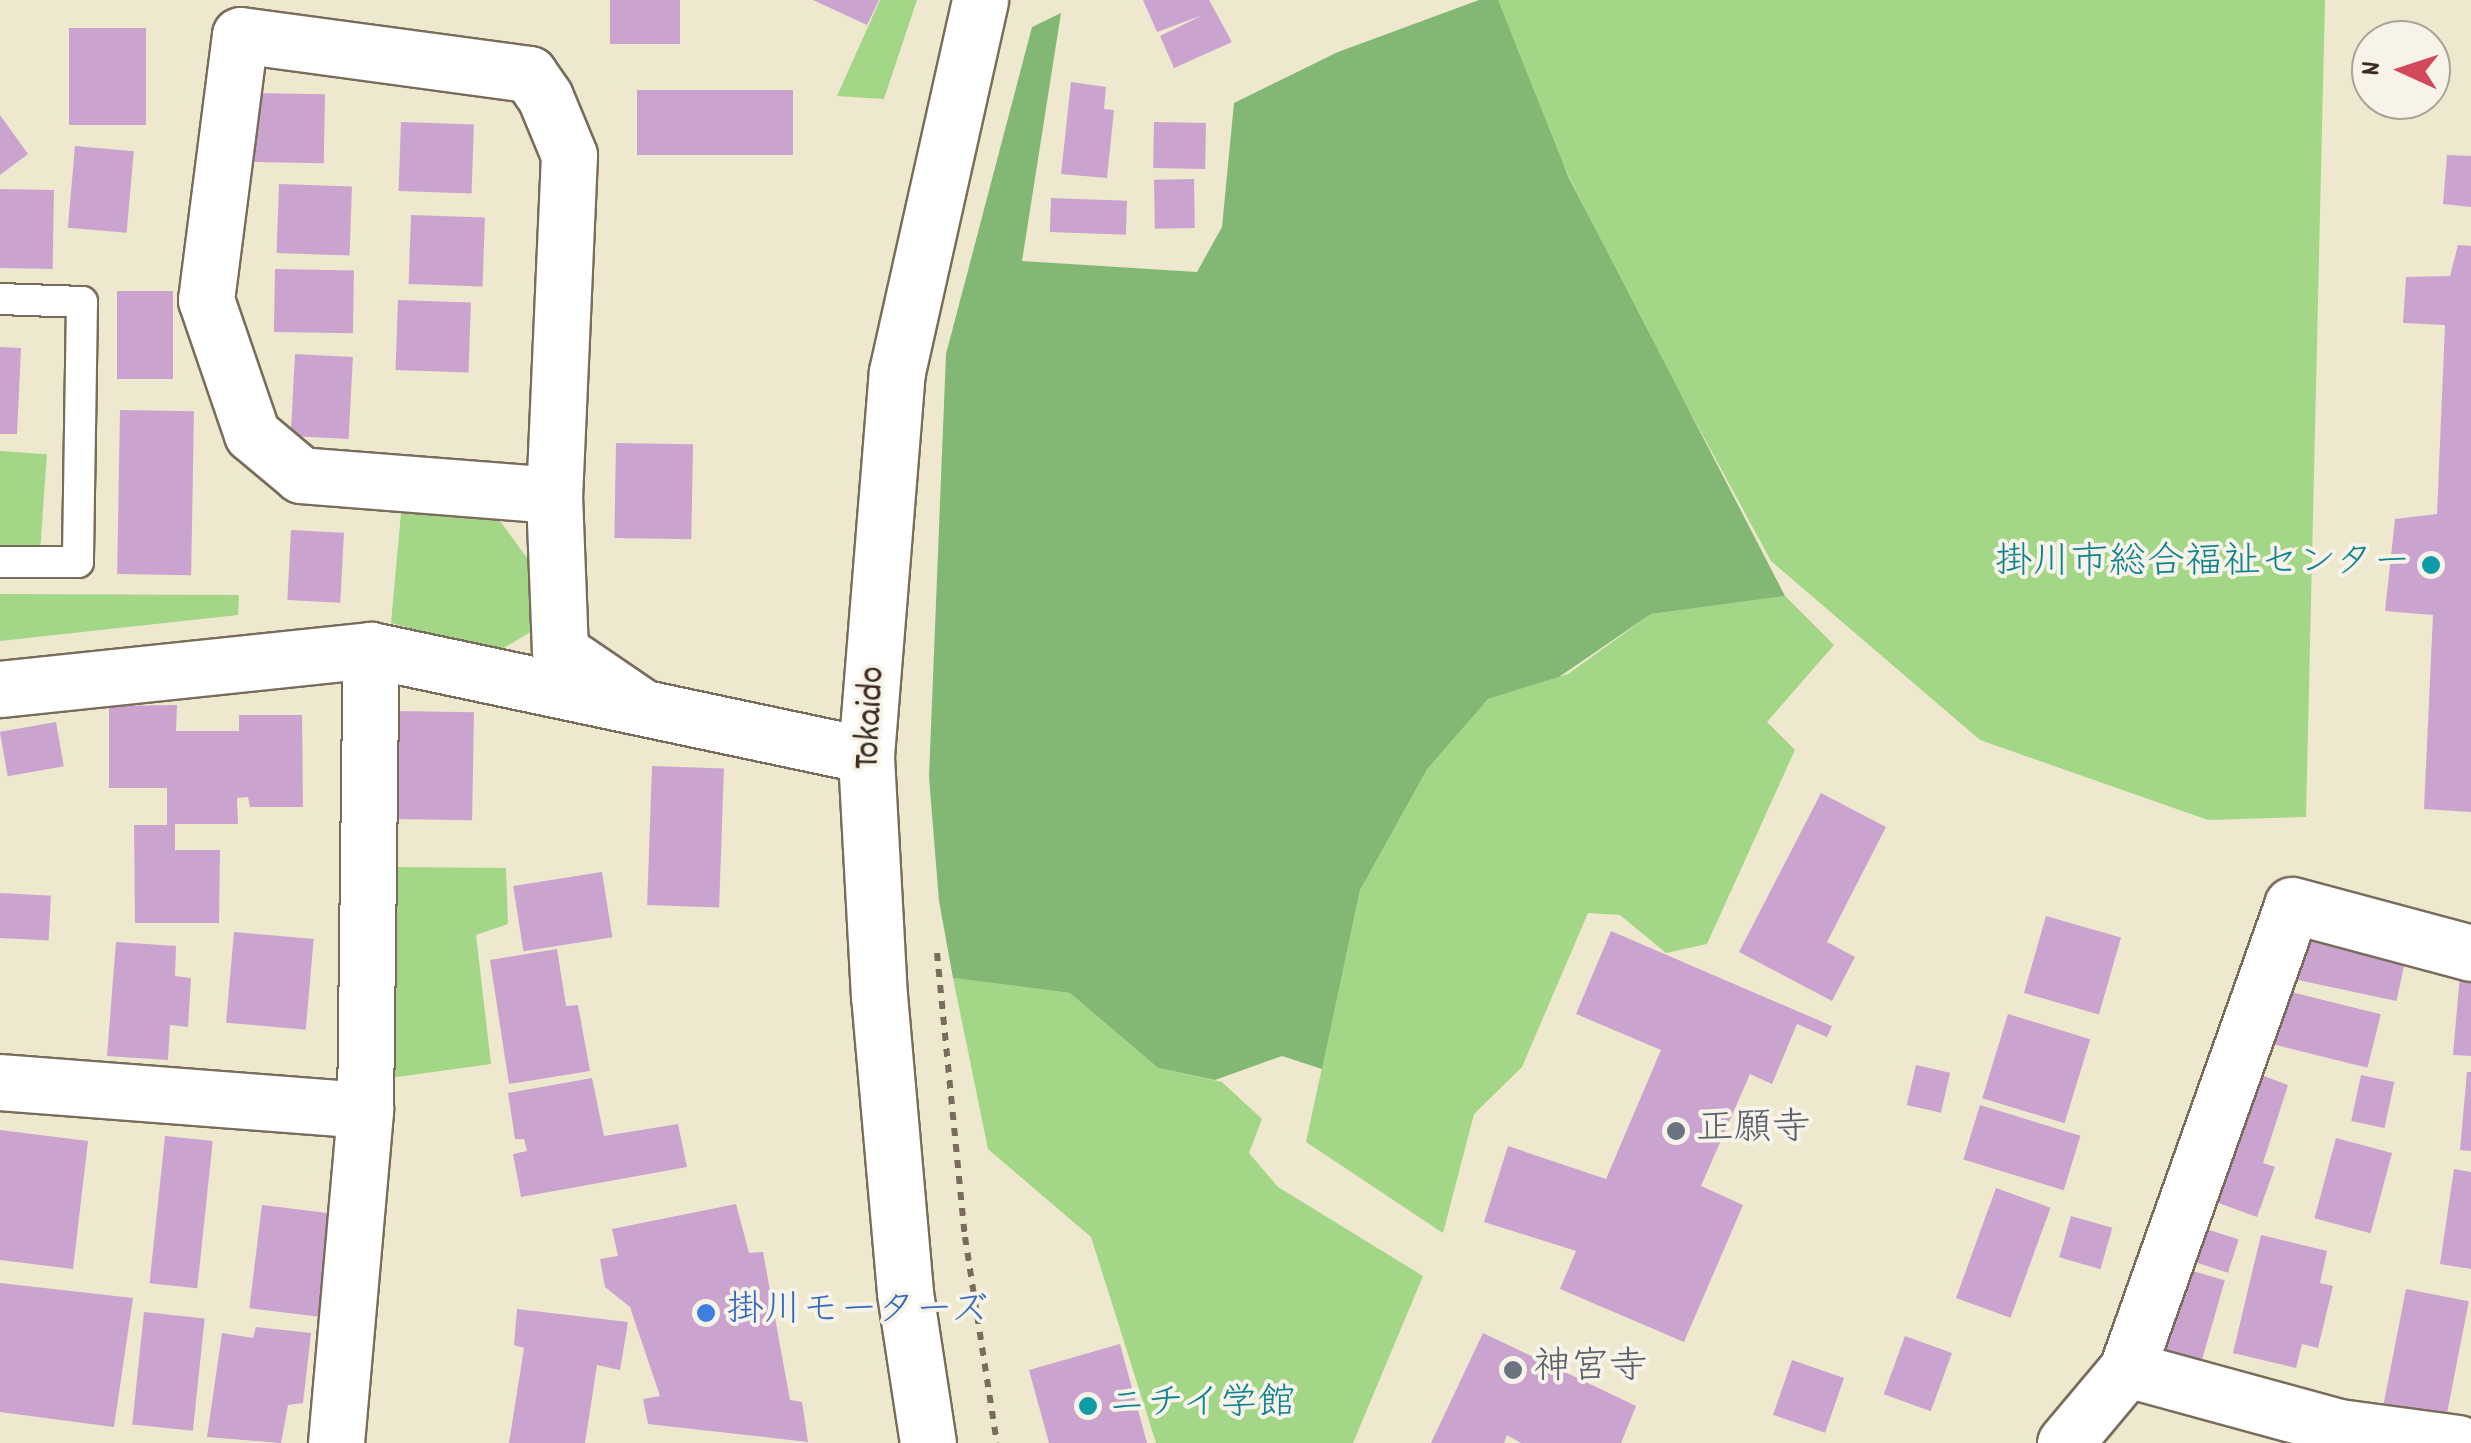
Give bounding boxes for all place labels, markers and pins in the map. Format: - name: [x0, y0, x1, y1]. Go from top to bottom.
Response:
- place label: 掛川市総合福祉センター: [1993, 542, 2411, 588]
- marker: 掛川市総合福祉センター: [2420, 554, 2442, 576]
- place label: 正願寺: [1696, 1108, 1810, 1154]
- marker: 正願寺: [1665, 1120, 1687, 1142]
- place label: 掛川モーターズ: [726, 1290, 992, 1336]
- marker: 掛川モーターズ: [695, 1302, 717, 1324]
- place label: 神宮寺: [1533, 1347, 1647, 1393]
- marker: 神宮寺: [1502, 1359, 1524, 1381]
- place label: ニチイ学館: [1108, 1383, 1298, 1429]
- marker: ニチイ学館: [1077, 1395, 1099, 1417]

